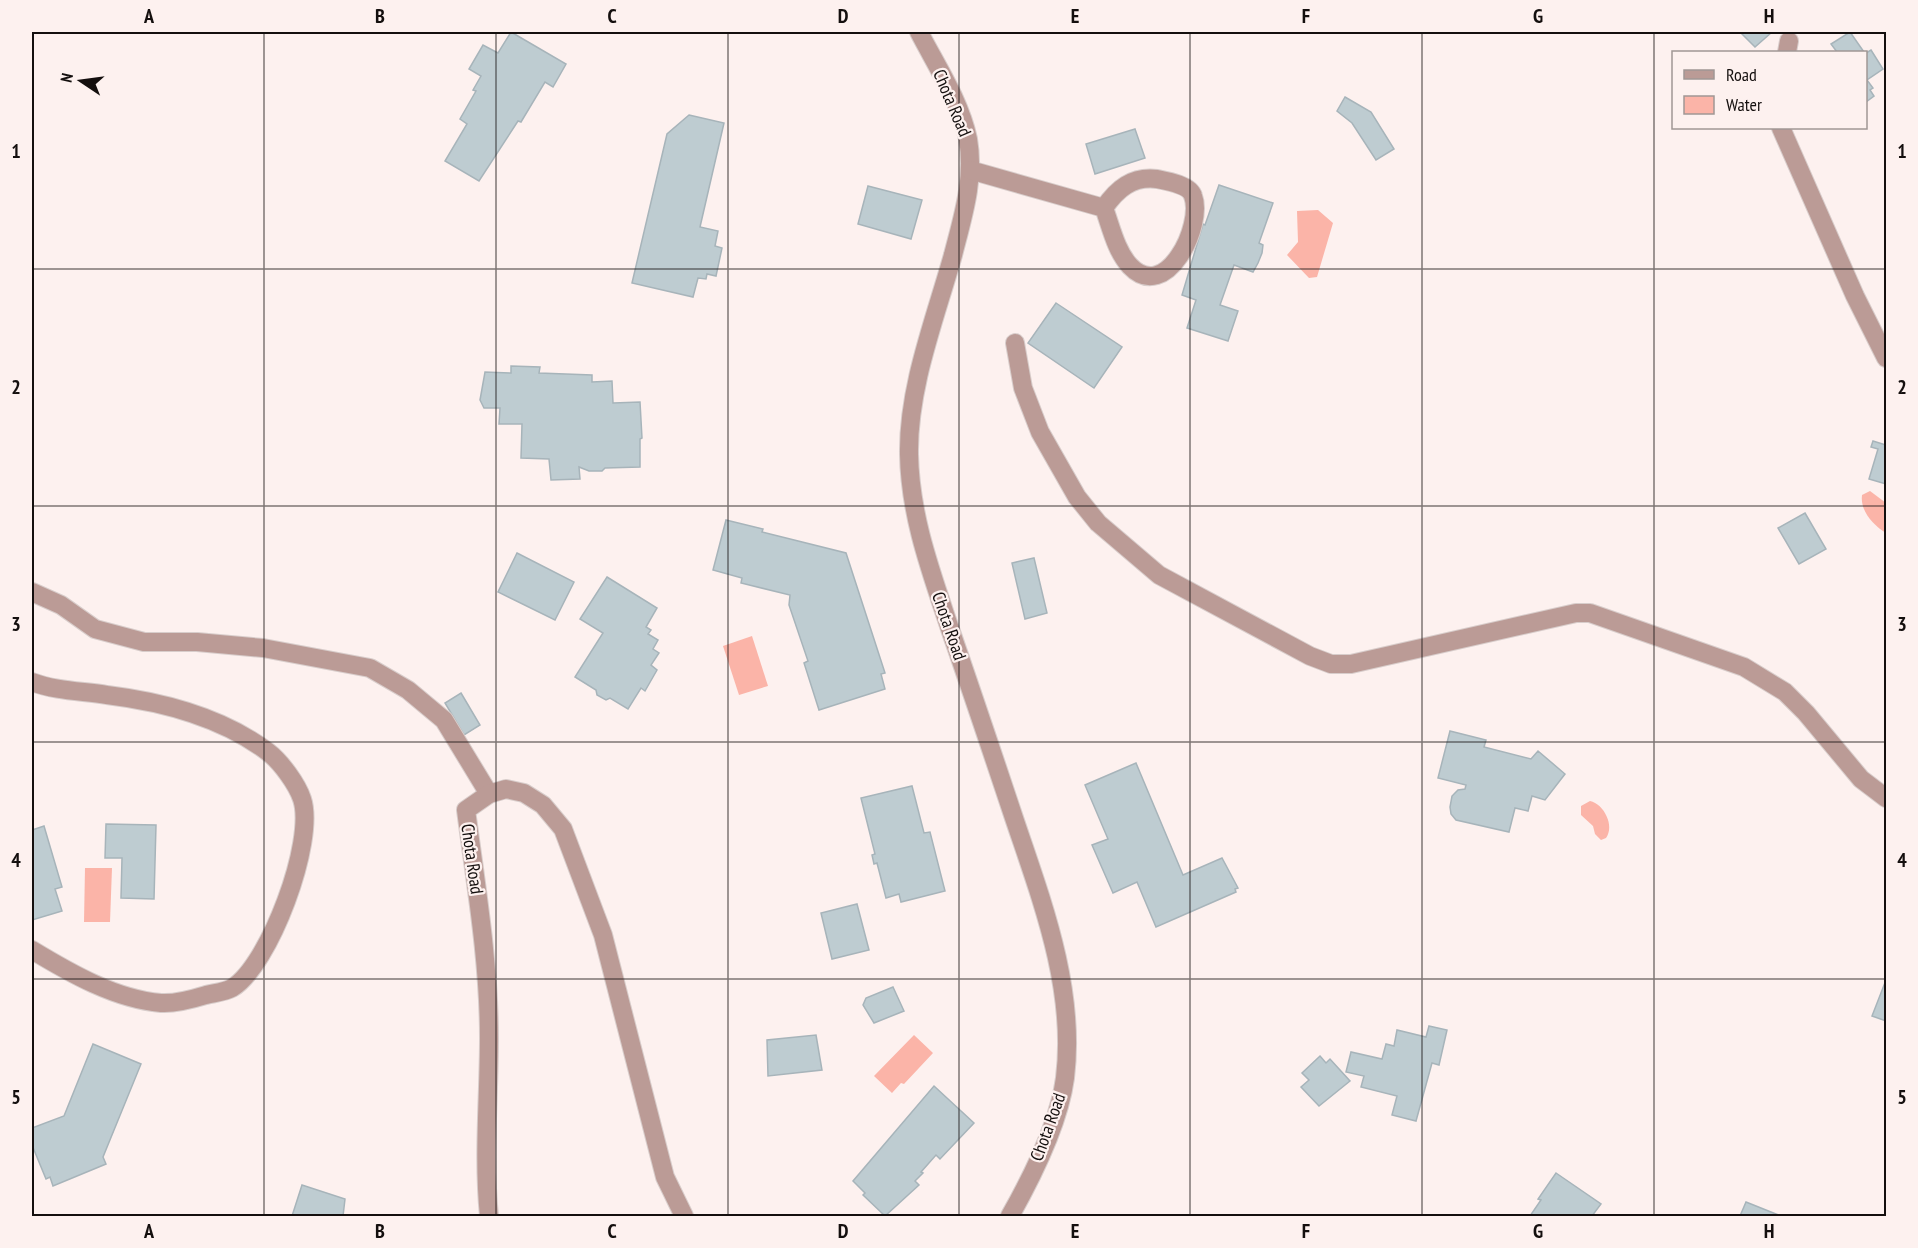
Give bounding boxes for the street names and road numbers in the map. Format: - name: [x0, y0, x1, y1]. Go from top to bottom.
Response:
- street label: Chota Road: [928, 66, 977, 140]
- street label: Chota Road: [927, 589, 972, 663]
- street label: Chota Road: [456, 822, 489, 895]
- street label: Chota Road: [1025, 1090, 1070, 1164]

